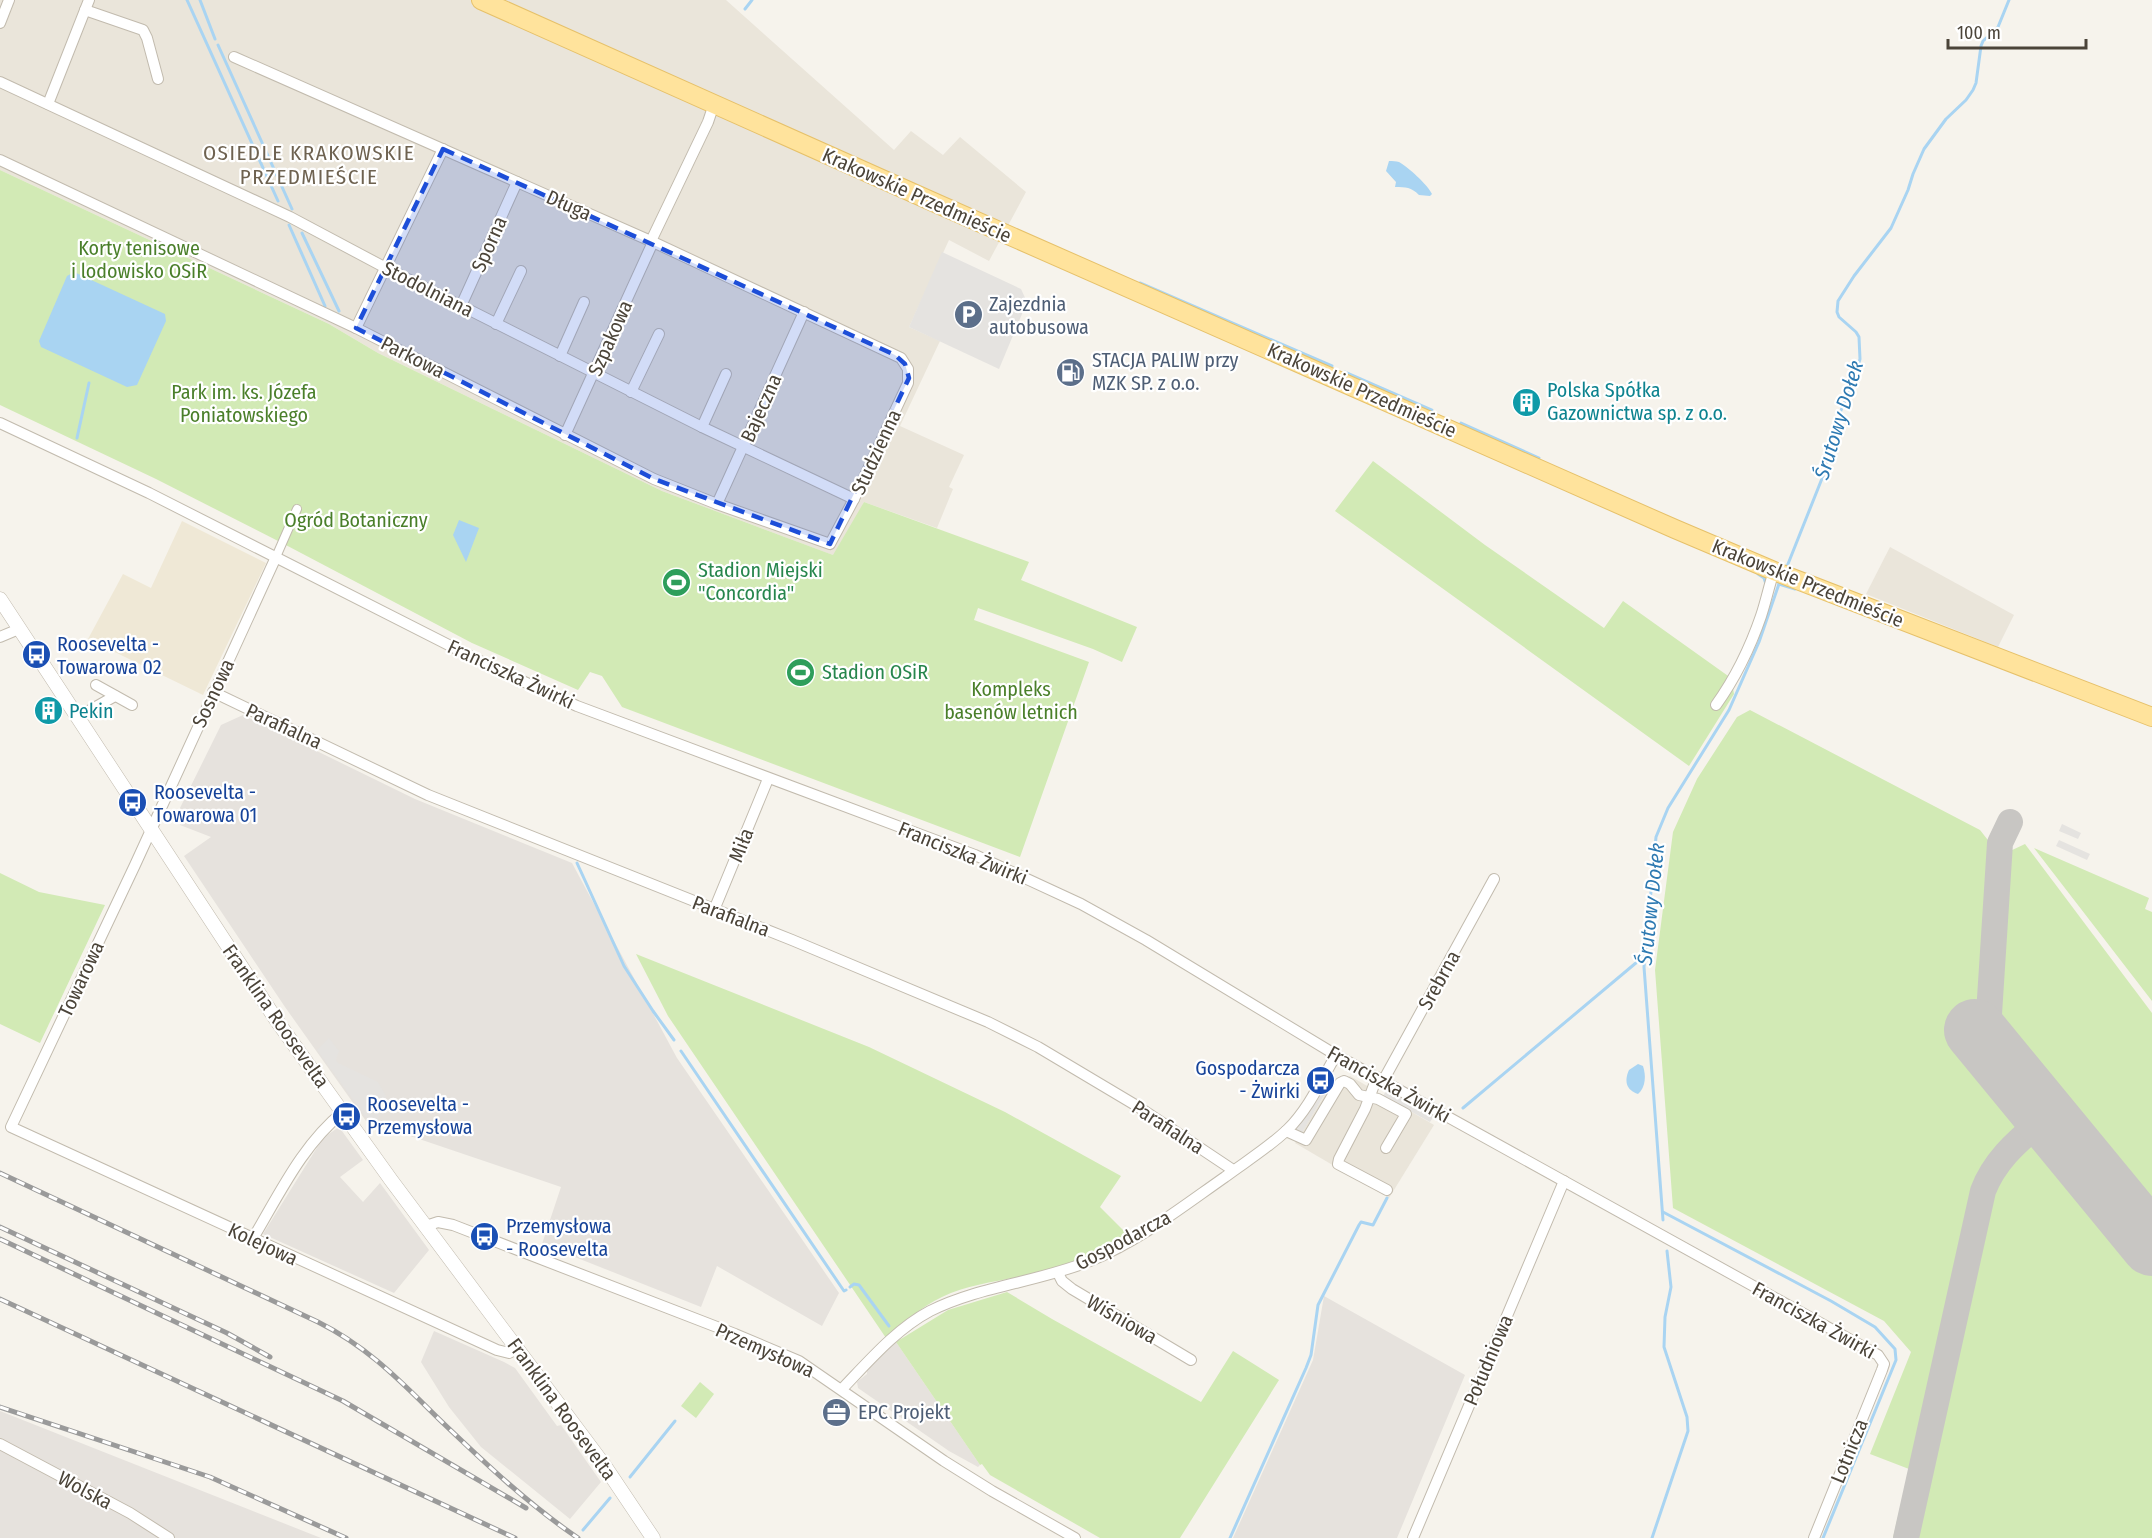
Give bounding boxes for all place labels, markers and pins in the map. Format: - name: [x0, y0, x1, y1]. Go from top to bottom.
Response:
- place label: Zajezdnia autobusowa: [989, 292, 1089, 339]
- parking icon: Zajezdnia autobusowa: [952, 299, 984, 331]
- place label: STACJA PALIW przy MZK SP. z o.o.: [1092, 348, 1239, 395]
- fuel station icon: STACJA PALIW przy MZK SP. z o.o.: [1055, 356, 1087, 388]
- place label: Polska Spółka Gazownictwa sp. z o.o.: [1547, 378, 1727, 425]
- building icon: Polska Spółka Gazownictwa sp. z o.o.: [1510, 386, 1542, 418]
- place label: Stadion Miejski "Concordia": [698, 558, 823, 605]
- sports icon: Stadion Miejski "Concordia": [661, 566, 693, 598]
- place label: Roosevelta - Towarowa 02: [57, 632, 162, 679]
- bus stop icon: Roosevelta - Towarowa 02: [20, 639, 52, 671]
- sports icon: Stadion OSiR: [785, 656, 817, 688]
- place label: Stadion OSiR: [822, 660, 928, 684]
- building icon: Pekin: [32, 695, 64, 727]
- place label: Pekin: [69, 699, 114, 723]
- place label: Roosevelta - Towarowa 01: [154, 780, 257, 827]
- bus stop icon: Roosevelta - Towarowa 01: [117, 787, 149, 819]
- place label: Gospodarcza - Żwirki: [1195, 1056, 1300, 1103]
- bus stop icon: Gospodarcza - Żwirki: [1305, 1064, 1337, 1096]
- place label: Roosevelta - Przemysłowa: [367, 1092, 473, 1139]
- bus stop icon: Roosevelta - Przemysłowa: [330, 1100, 362, 1132]
- place label: Przemysłowa - Roosevelta: [506, 1214, 612, 1261]
- bus stop icon: Przemysłowa - Roosevelta: [469, 1221, 501, 1253]
- office icon: EPC Projekt: [821, 1396, 853, 1428]
- place label: EPC Projekt: [858, 1400, 951, 1424]

